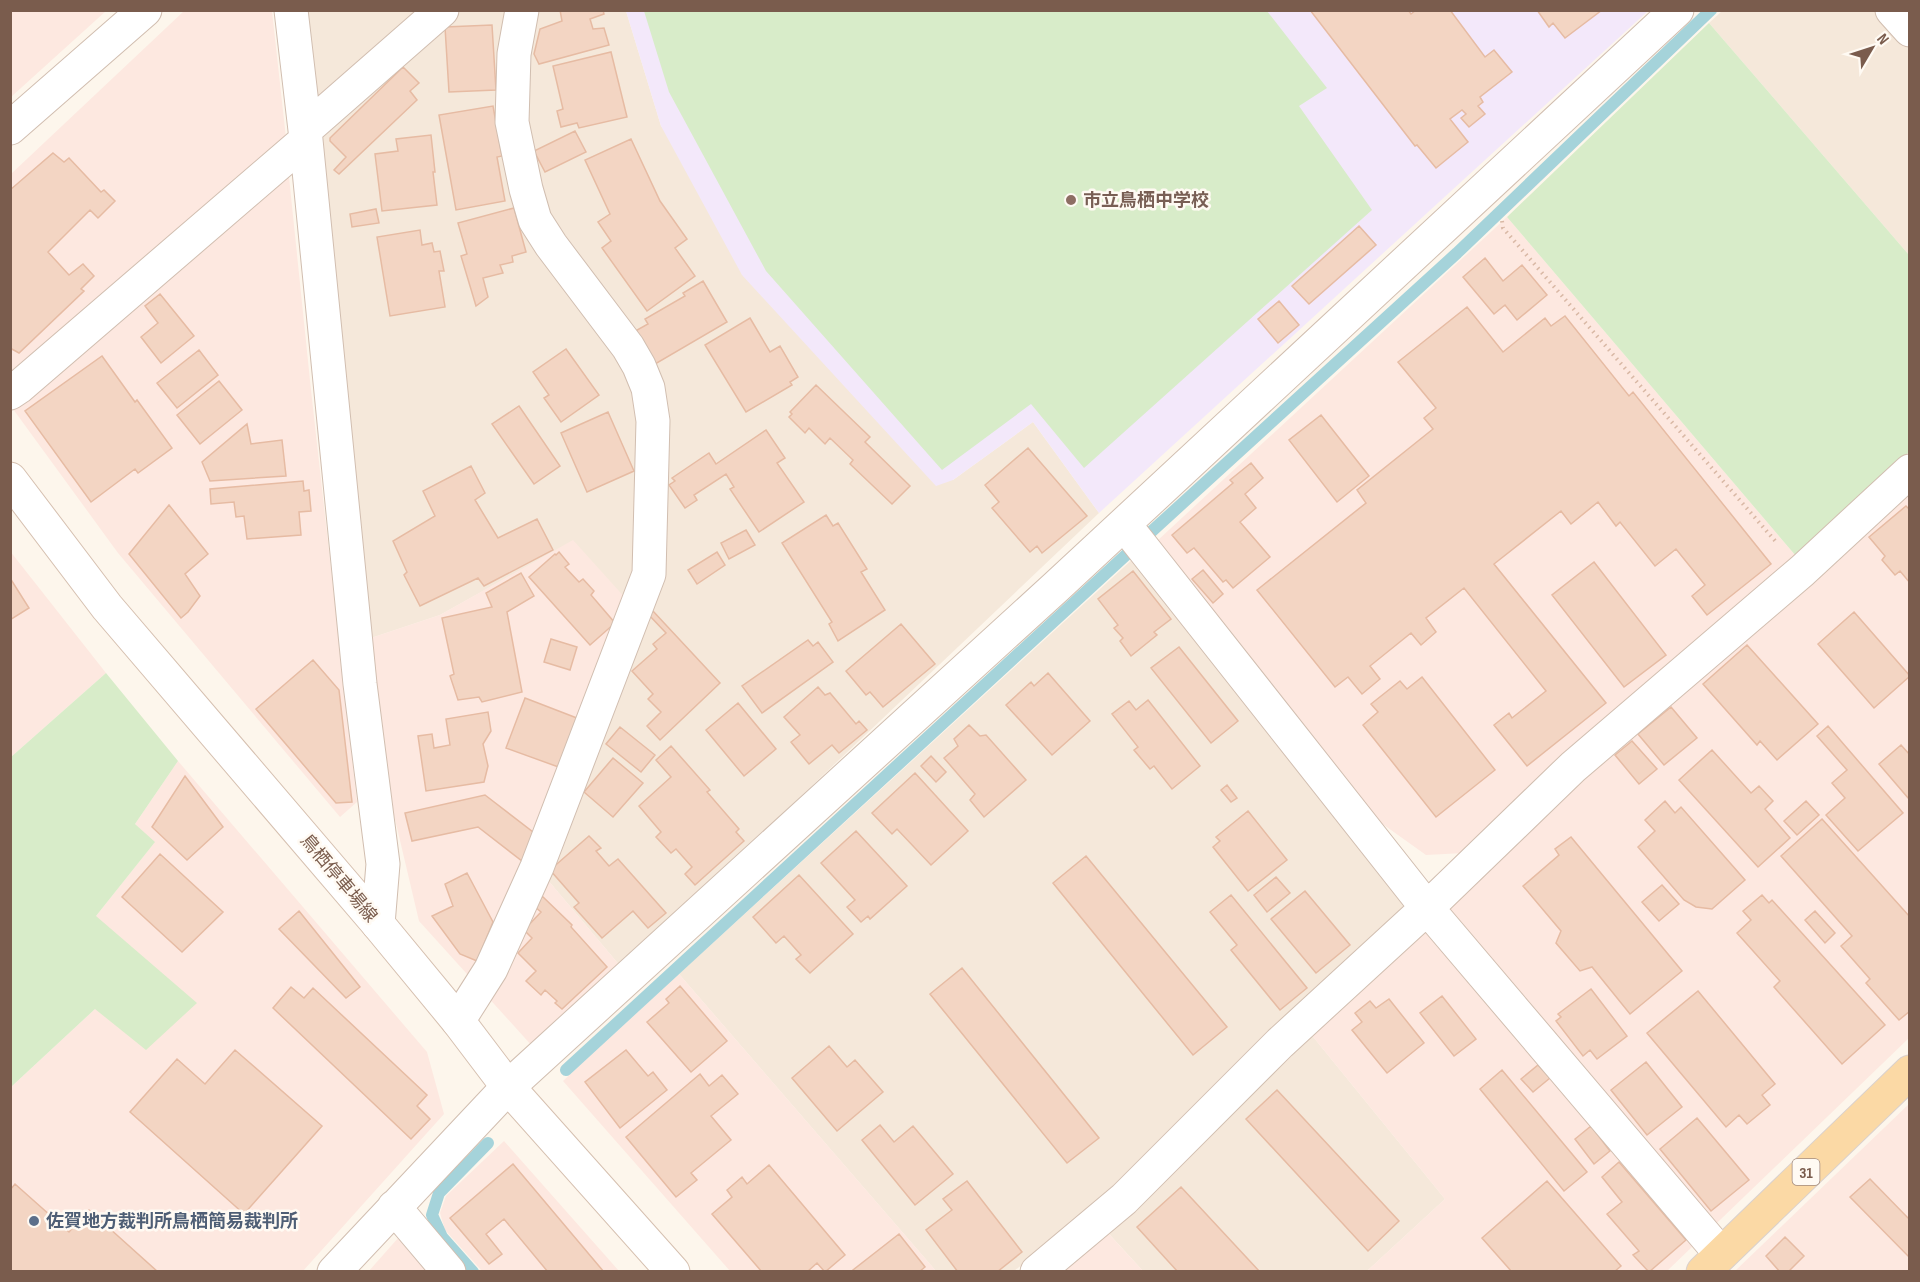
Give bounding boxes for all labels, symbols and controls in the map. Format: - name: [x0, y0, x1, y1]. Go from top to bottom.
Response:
- north arrow: [1842, 18, 1902, 78]
- text: N: [1872, 30, 1893, 49]
- place label: 市立鳥栖中学校: [1083, 190, 1209, 211]
- marker: 市立鳥栖中学校: [1064, 193, 1078, 207]
- street label: 鳥栖停車場線: [296, 830, 381, 926]
- road number: 31: [1792, 1159, 1820, 1185]
- place label: 佐賀地方裁判所鳥栖簡易裁判所: [46, 1211, 298, 1232]
- marker: 佐賀地方裁判所鳥栖簡易裁判所: [27, 1214, 41, 1228]

